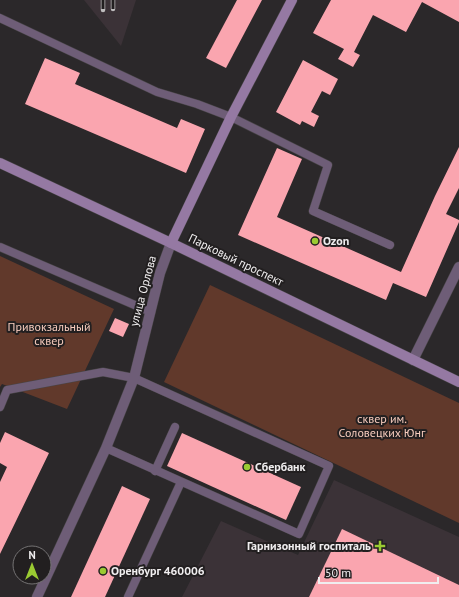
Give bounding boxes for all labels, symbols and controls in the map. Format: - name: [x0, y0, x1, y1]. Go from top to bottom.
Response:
- street label: Парковый проспект: [186, 230, 286, 289]
- place label: Ozon: [323, 233, 349, 248]
- marker: Ozon: [310, 236, 320, 246]
- street label: улица Орлова: [126, 254, 159, 328]
- park label: Привокзальный сквер: [8, 319, 90, 348]
- park label: сквер им. Соловецких Юнг: [339, 411, 426, 440]
- place label: Сбербанк: [255, 459, 306, 474]
- marker: Сбербанк: [242, 462, 252, 472]
- place label: Гарнизонный госпиталь: [247, 538, 371, 553]
- marker: Гарнизонный госпиталь: [374, 540, 386, 552]
- north arrow: [12, 545, 52, 585]
- text: N: [28, 548, 36, 562]
- scale bar: [319, 559, 438, 585]
- place label: Оренбург 460006: [111, 563, 205, 578]
- text: 50 m: [325, 565, 351, 580]
- marker: Оренбург 460006: [98, 566, 108, 576]

